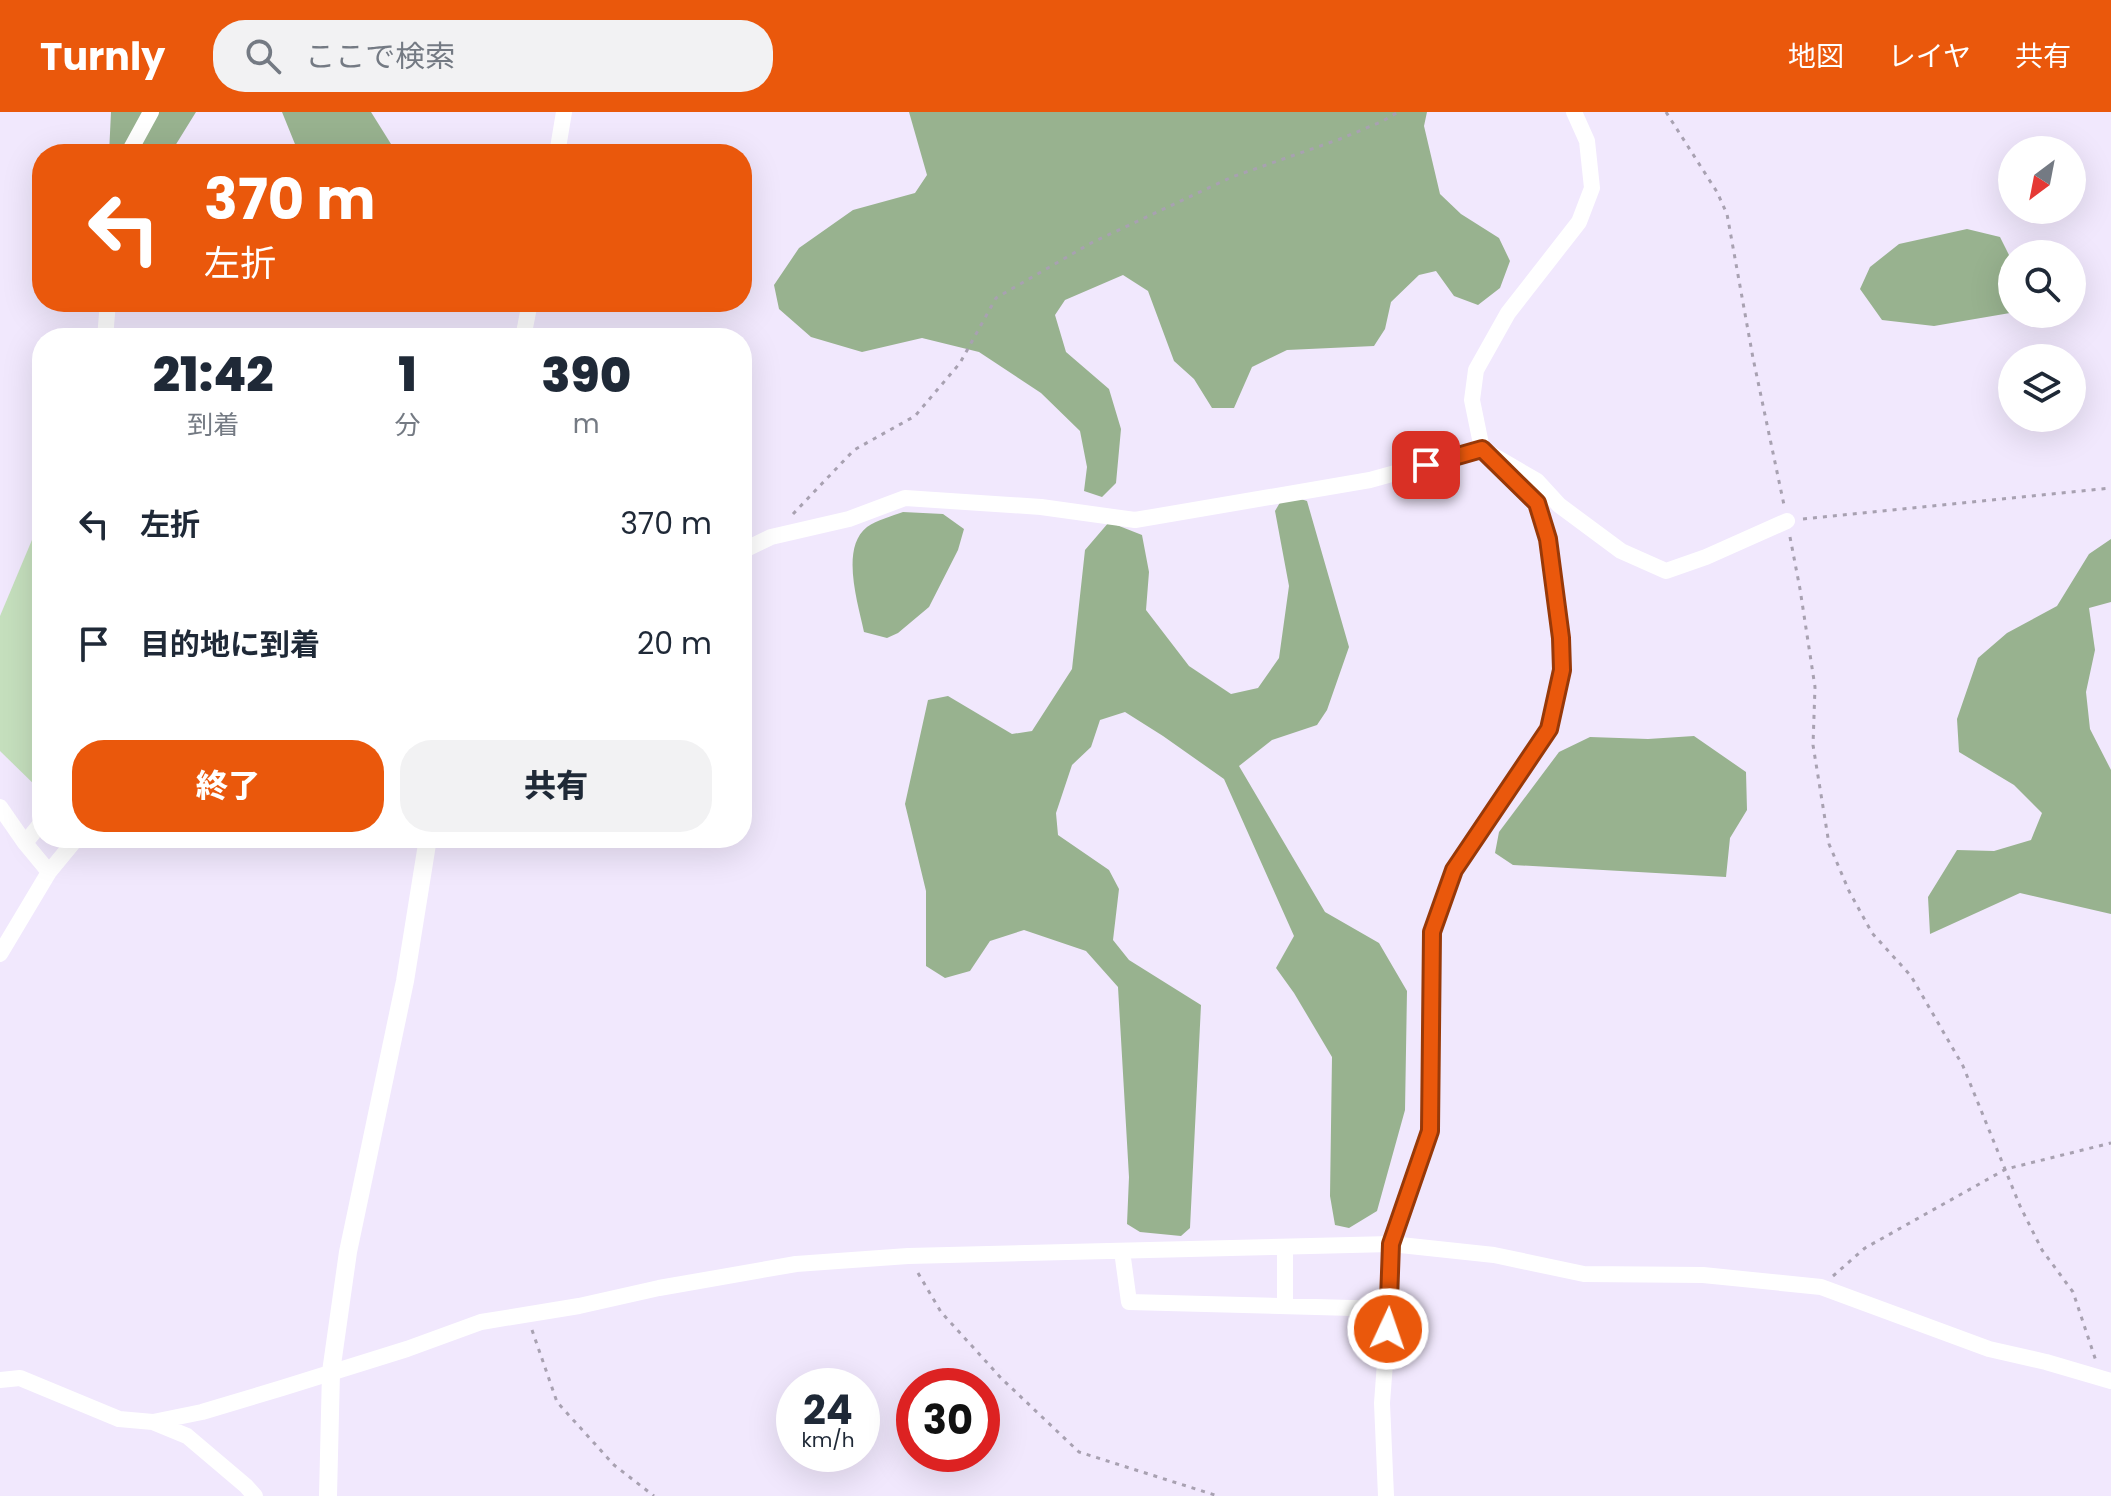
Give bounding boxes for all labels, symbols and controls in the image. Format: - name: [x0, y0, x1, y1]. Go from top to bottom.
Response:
- search box: [213, 20, 773, 92]
- text: Turnly: [40, 30, 165, 83]
- icon: search: [241, 34, 285, 78]
- text: ここで検索: [305, 35, 455, 78]
- text: 地図: [1788, 37, 1844, 76]
- text: レイヤ: [1888, 37, 1971, 76]
- text: 共有: [2015, 37, 2071, 76]
- north arrow: [1998, 136, 2086, 224]
- map controls: [1998, 136, 2086, 432]
- text: 370 m: [204, 160, 376, 239]
- icon: left: [72, 176, 176, 280]
- text: 左折: [204, 238, 276, 289]
- button: search: [1998, 240, 2086, 328]
- text: 21:42: [153, 341, 274, 408]
- text: 1: [398, 341, 417, 408]
- text: 390: [541, 342, 631, 409]
- button: layers: [1998, 344, 2086, 432]
- text: m: [573, 406, 600, 442]
- text: 到着: [187, 407, 239, 443]
- text: 分: [394, 407, 420, 443]
- pin: [1392, 431, 1460, 499]
- icon: arrive: [1404, 443, 1448, 487]
- icon: left: [72, 502, 116, 546]
- text: 370 m: [620, 502, 712, 545]
- text: 左折: [140, 503, 200, 546]
- icon: arrive: [72, 622, 116, 666]
- text: 20 m: [637, 622, 712, 665]
- text: 目的地に到着: [140, 623, 320, 666]
- button: 終了: [72, 740, 384, 832]
- button: 共有: [400, 740, 712, 832]
- position arrow: [1346, 1287, 1430, 1371]
- speed limit sign: 30: [896, 1368, 1000, 1472]
- text: 24: [803, 1382, 853, 1438]
- text: km/h: [801, 1426, 855, 1454]

